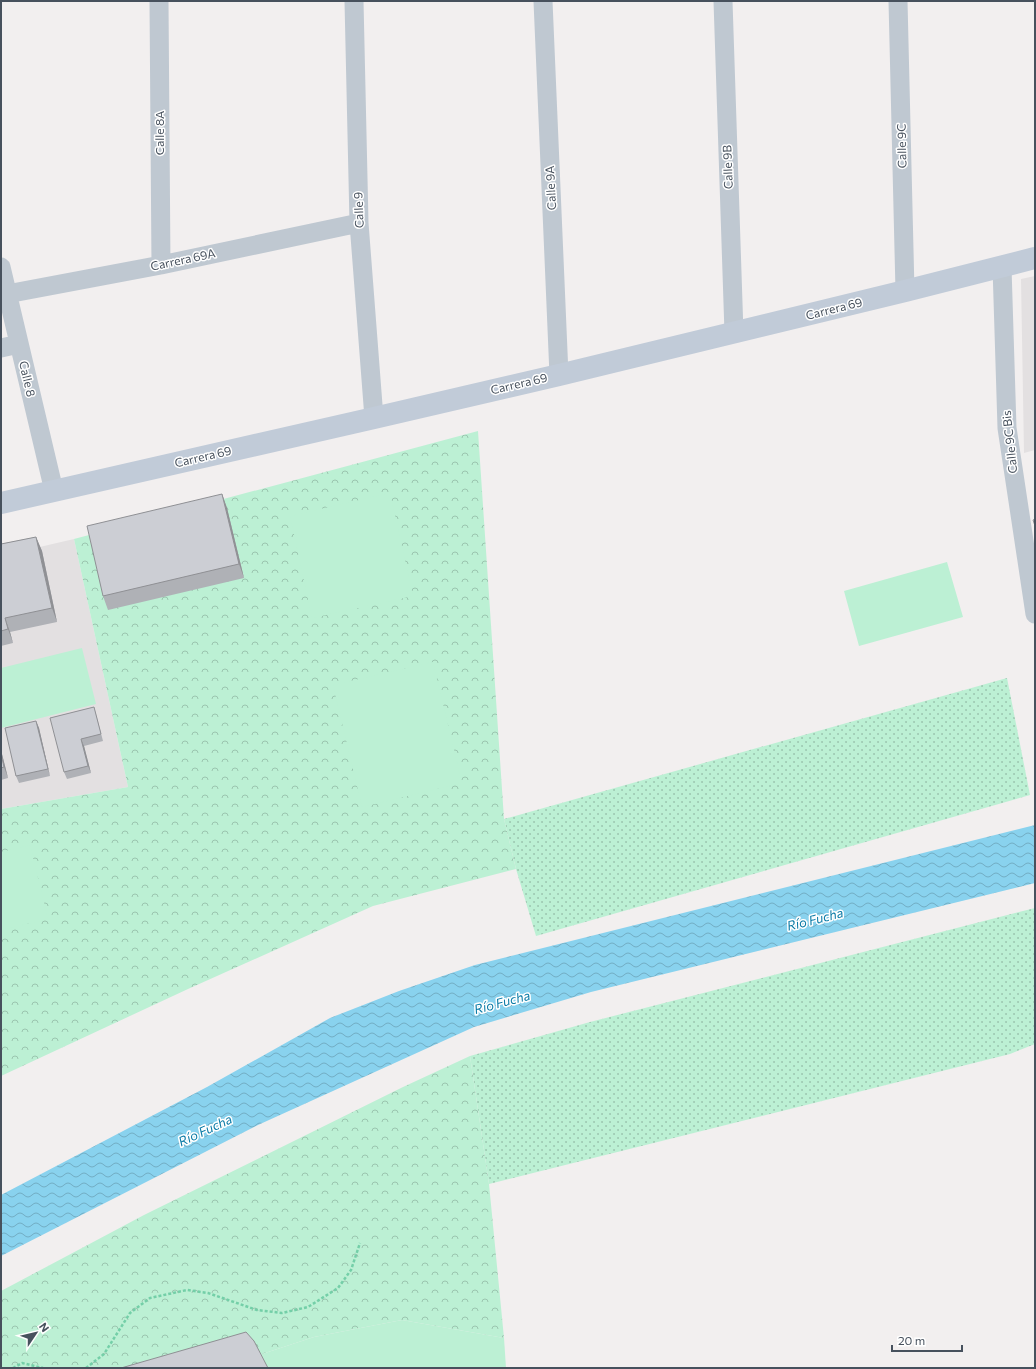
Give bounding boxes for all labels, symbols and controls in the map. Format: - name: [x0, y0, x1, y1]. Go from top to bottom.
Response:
- street label: Calle 8A: [152, 111, 166, 155]
- street label: Calle 9C: [894, 124, 908, 169]
- street label: Calle 9B: [719, 144, 735, 189]
- street label: Calle 9A: [542, 165, 558, 211]
- street label: Calle 9: [350, 192, 366, 229]
- street label: Carrera 69A: [149, 245, 216, 273]
- street label: Carrera 69: [804, 294, 864, 322]
- street label: Calle 8: [17, 359, 39, 398]
- street label: Carrera 69: [489, 370, 549, 396]
- street label: Calle 9C Bis: [999, 410, 1019, 474]
- street label: Carrera 69: [173, 443, 233, 469]
- water label: Río Fucha: [785, 904, 845, 934]
- water label: Río Fucha: [472, 987, 532, 1017]
- water label: Río Fucha: [176, 1111, 235, 1149]
- north arrow: [16, 1313, 56, 1353]
- text: N: [37, 1320, 52, 1334]
- scale bar: [892, 1327, 962, 1353]
- text: 20 m: [898, 1333, 925, 1347]

